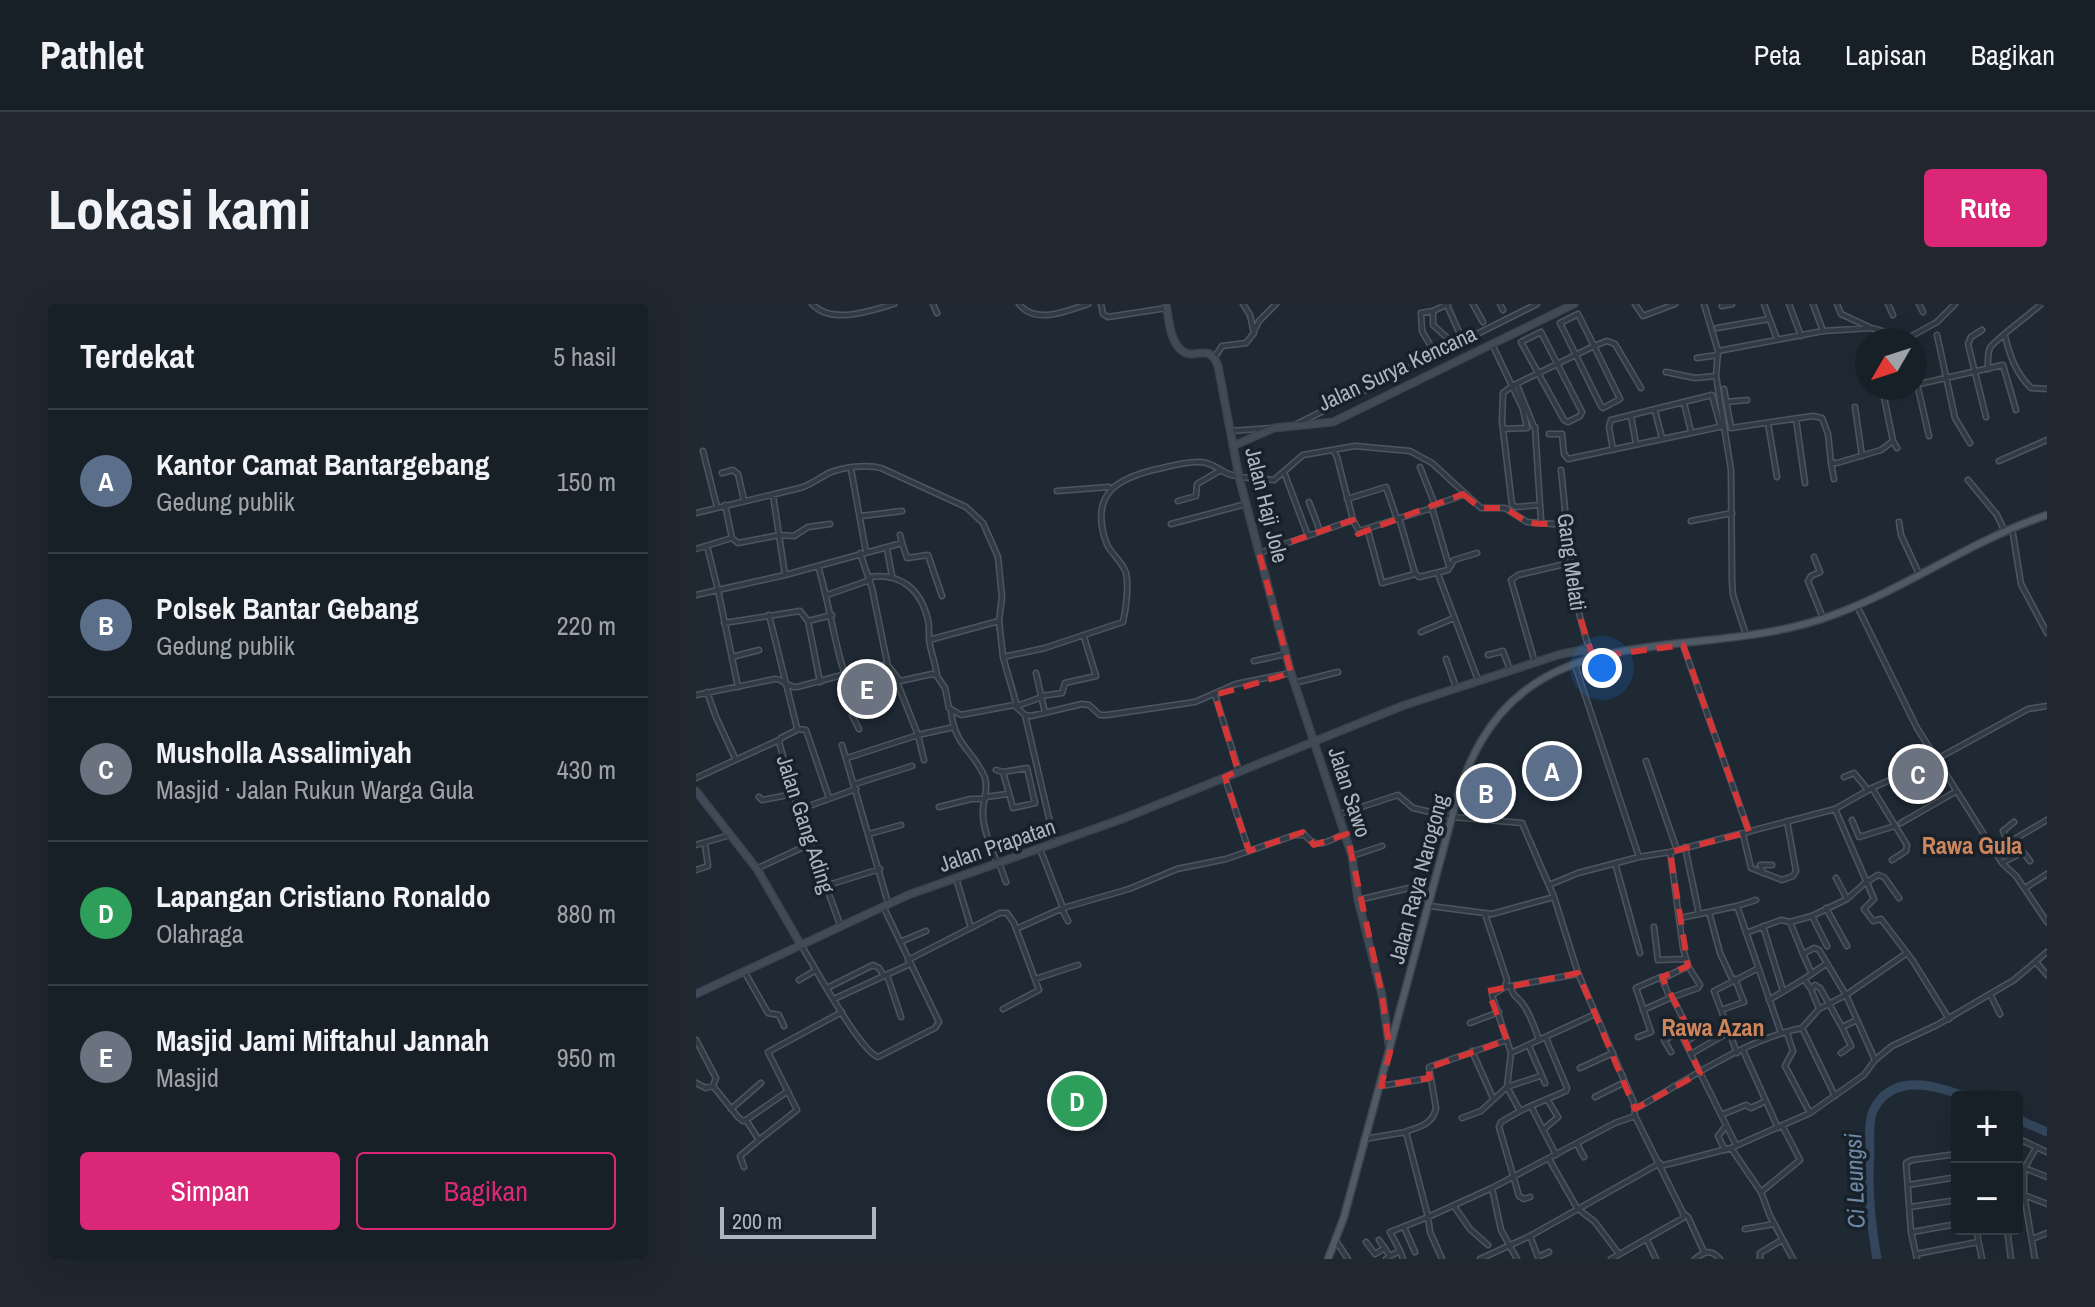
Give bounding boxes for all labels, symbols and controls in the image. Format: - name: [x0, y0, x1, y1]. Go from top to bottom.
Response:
- text: Pathlet: [40, 30, 144, 81]
- text: Peta: [1754, 36, 1801, 74]
- text: Lapisan: [1845, 36, 1927, 74]
- text: Bagikan: [1971, 36, 2055, 74]
- button: Rute: [1924, 169, 2047, 247]
- text: Lokasi kami: [48, 171, 311, 246]
- street label: Jalan Surya Kencana: [1313, 318, 1481, 418]
- north arrow: [1855, 328, 1927, 400]
- text: Terdekat: [80, 333, 194, 379]
- text: 5 hasil: [553, 339, 616, 374]
- text: Kantor Camat Bantargebang: [156, 444, 490, 484]
- street label: Jalan Haji Jole: [1238, 444, 1296, 566]
- text: A: [98, 464, 114, 499]
- text: 150 m: [557, 464, 616, 499]
- text: Gedung publik: [156, 484, 295, 519]
- street label: Gang Melati: [1550, 511, 1594, 613]
- text: Polsek Bantar Gebang: [156, 588, 419, 628]
- text: B: [98, 608, 114, 643]
- text: 220 m: [557, 608, 616, 643]
- text: Gedung publik: [156, 628, 295, 663]
- your location: [1582, 648, 1622, 688]
- pin: E: [841, 659, 893, 719]
- text: Musholla Assalimiyah: [156, 732, 412, 772]
- pin: A: [1526, 741, 1578, 801]
- street label: Jalan Sawo: [1321, 743, 1379, 841]
- pin: C: [1892, 744, 1944, 804]
- street label: Jalan Gang Ading: [770, 751, 842, 897]
- text: C: [98, 752, 114, 787]
- text: 430 m: [557, 752, 616, 787]
- pin: B: [1460, 763, 1512, 823]
- text: Masjid · Jalan Rukun Warga Gula: [156, 772, 474, 807]
- street label: Jalan Raya Narogong: [1381, 791, 1455, 967]
- street label: Jalan Prapatan: [935, 811, 1059, 879]
- district label: Rawa Gula: [1922, 829, 2022, 861]
- text: Lapangan Cristiano Ronaldo: [156, 876, 491, 916]
- text: D: [98, 896, 114, 931]
- text: 880 m: [557, 896, 616, 931]
- text: Olahraga: [156, 916, 244, 951]
- district label: Rawa Azan: [1661, 1011, 1765, 1043]
- text: Masjid Jami Miftahul Jannah: [156, 1020, 490, 1060]
- text: E: [99, 1040, 113, 1075]
- text: 950 m: [557, 1040, 616, 1075]
- text: Masjid: [156, 1060, 219, 1095]
- pin: D: [1051, 1071, 1103, 1131]
- map controls: [1951, 1091, 2023, 1235]
- button: +: [1951, 1091, 2023, 1163]
- water label: Ci Leungsi: [1836, 1132, 1872, 1229]
- button: Simpan: [80, 1152, 340, 1230]
- button: Bagikan: [356, 1152, 616, 1230]
- button: −: [1951, 1163, 2023, 1235]
- scale bar: [720, 1203, 876, 1239]
- text: 200 m: [732, 1206, 782, 1236]

